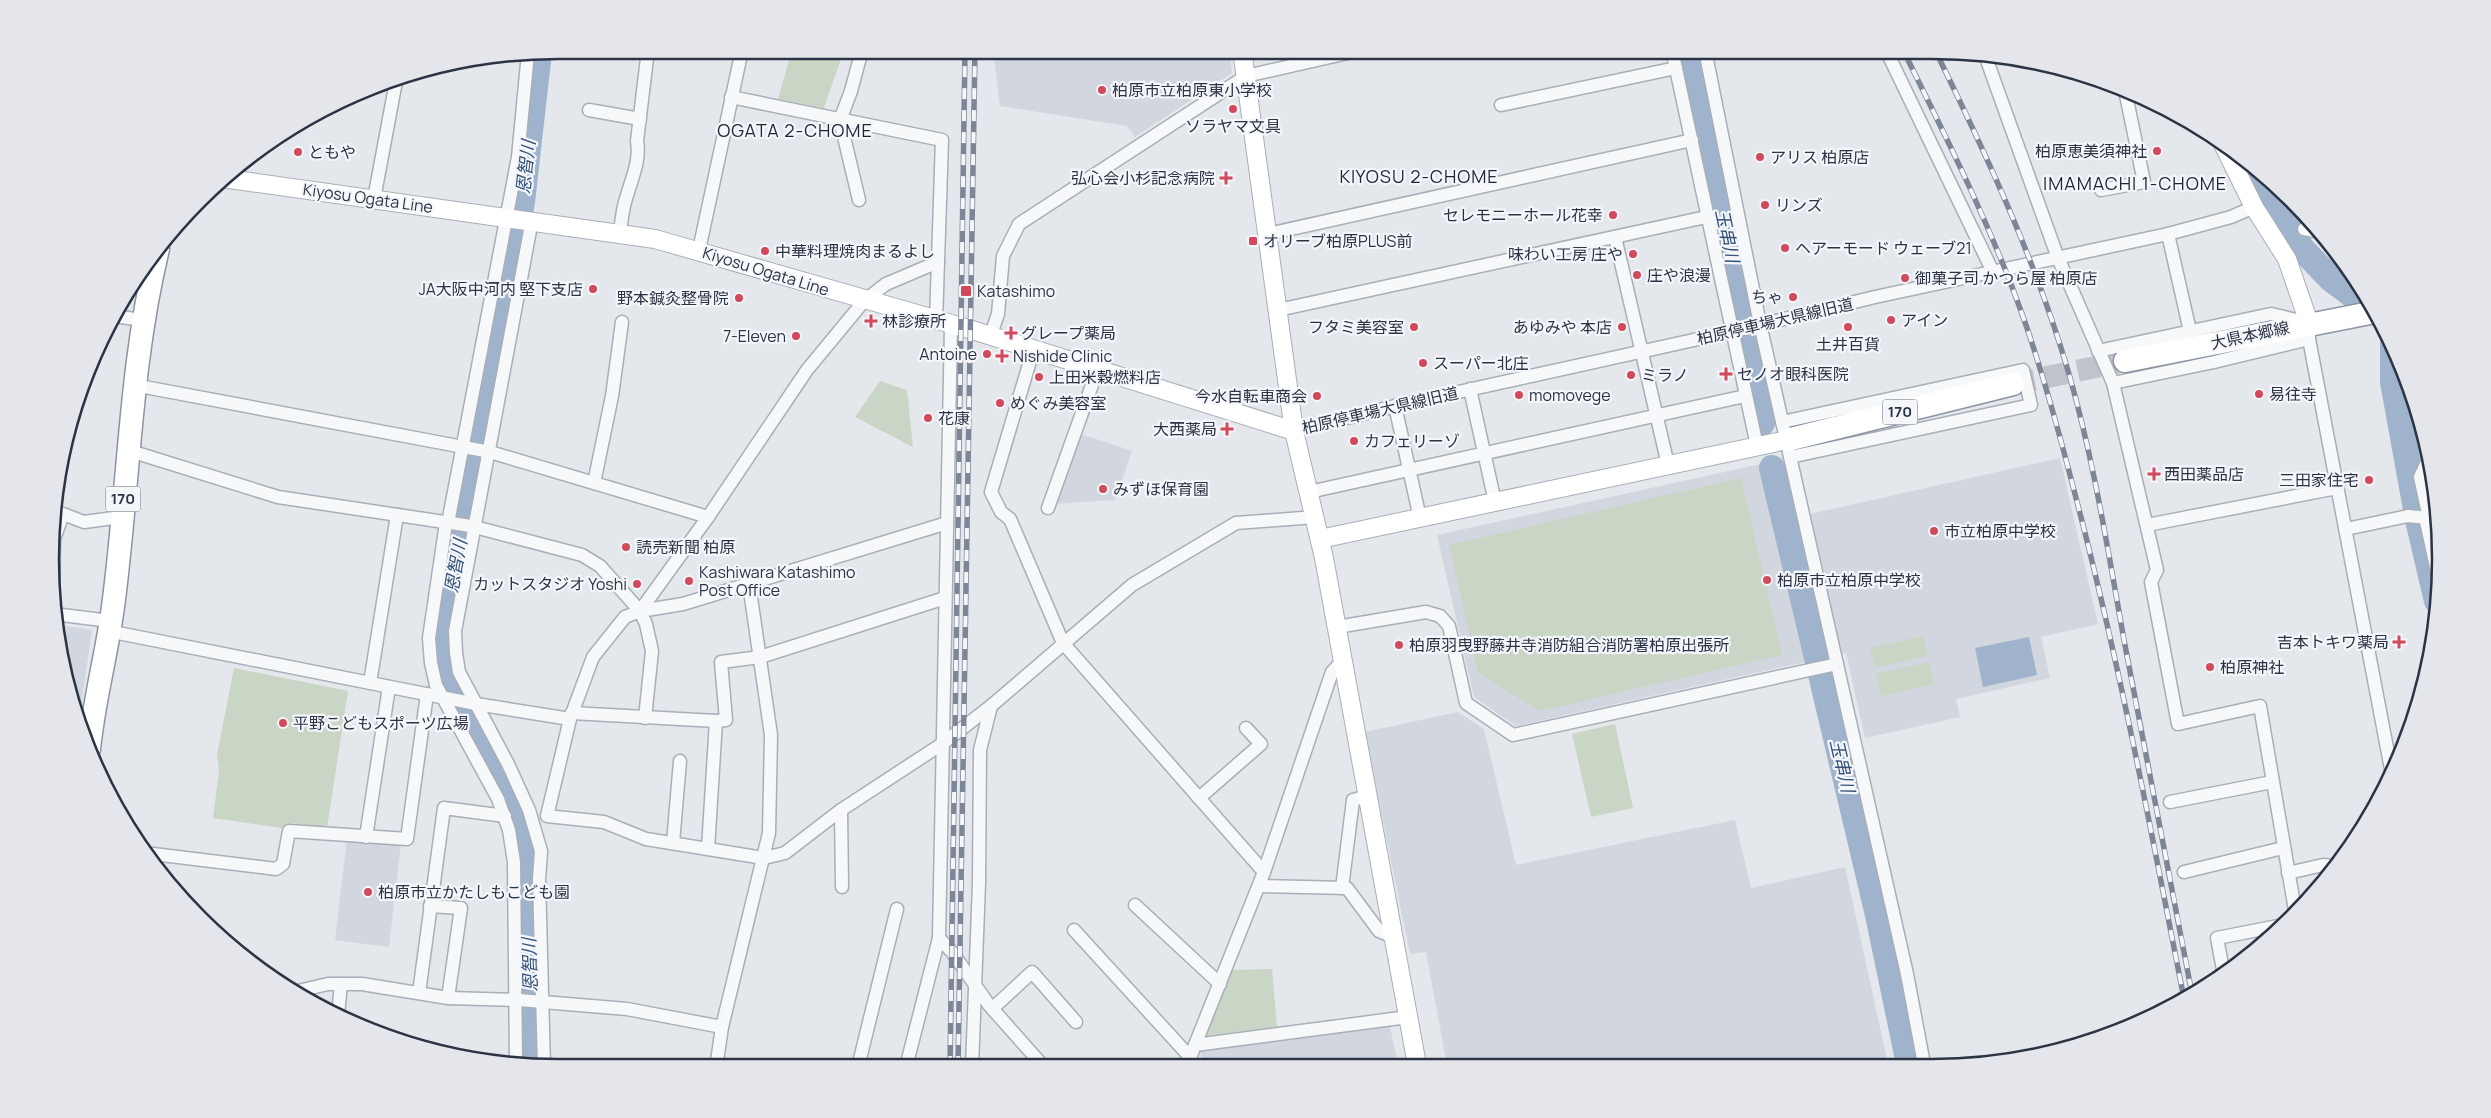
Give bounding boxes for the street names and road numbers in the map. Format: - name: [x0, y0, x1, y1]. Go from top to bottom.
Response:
- street label: Kiyosu Ogata Line: [302, 178, 434, 218]
- street label: Kiyosu Ogata Line: [700, 241, 832, 301]
- street label: 柏原停車場大県線旧道: [1695, 292, 1855, 350]
- street label: 大県本郷線: [2209, 316, 2291, 354]
- street label: 柏原停車場大県線旧道: [1300, 381, 1460, 439]
- road number: 170: [1882, 400, 1918, 424]
- road number: 170: [106, 486, 140, 512]

